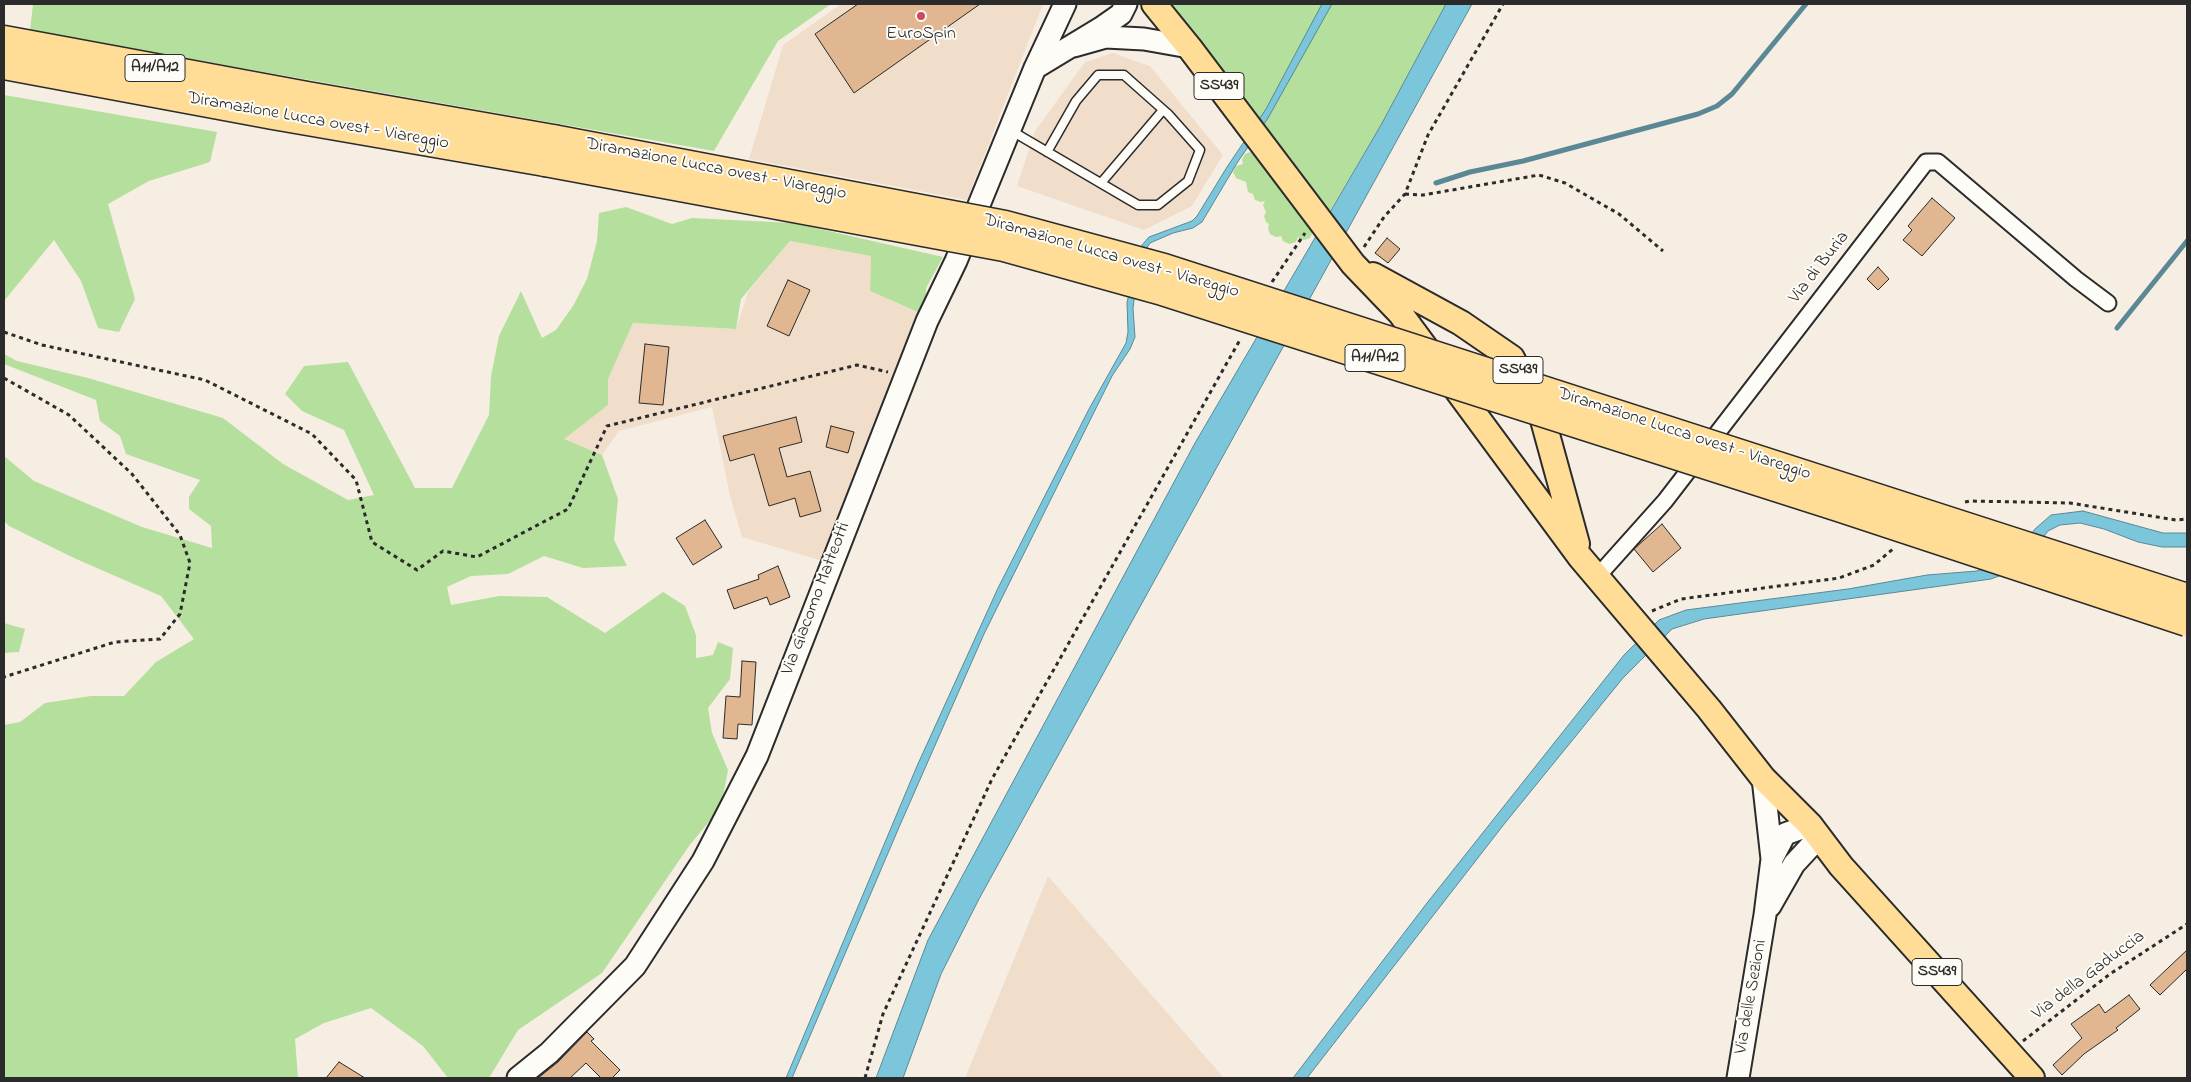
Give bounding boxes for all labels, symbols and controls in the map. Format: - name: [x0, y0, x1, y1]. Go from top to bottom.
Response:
- marker: EuroSpin: [915, 10, 927, 22]
- place label: EuroSpin: [886, 24, 956, 46]
- road number: A11/A12: [125, 54, 185, 82]
- road number: SS439: [1194, 72, 1244, 100]
- street label: Diramazione Lucca ovest - Viareggio: [186, 88, 450, 156]
- street label: Diramazione Lucca ovest - Viareggio: [584, 134, 848, 206]
- street label: Diramazione Lucca ovest - Viareggio: [981, 210, 1241, 304]
- street label: Via di Buria: [1785, 228, 1855, 308]
- road number: A11/A12: [1345, 344, 1405, 372]
- road number: SS439: [1493, 356, 1543, 384]
- street label: Diramazione Lucca ovest - Viareggio: [1555, 384, 1813, 486]
- street label: Via Giacomo Matteotti: [778, 520, 856, 678]
- street label: Via della Gaduccia: [2028, 927, 2150, 1025]
- street label: Via delle Sezioni: [1731, 938, 1773, 1056]
- road number: SS439: [1912, 959, 1962, 986]

